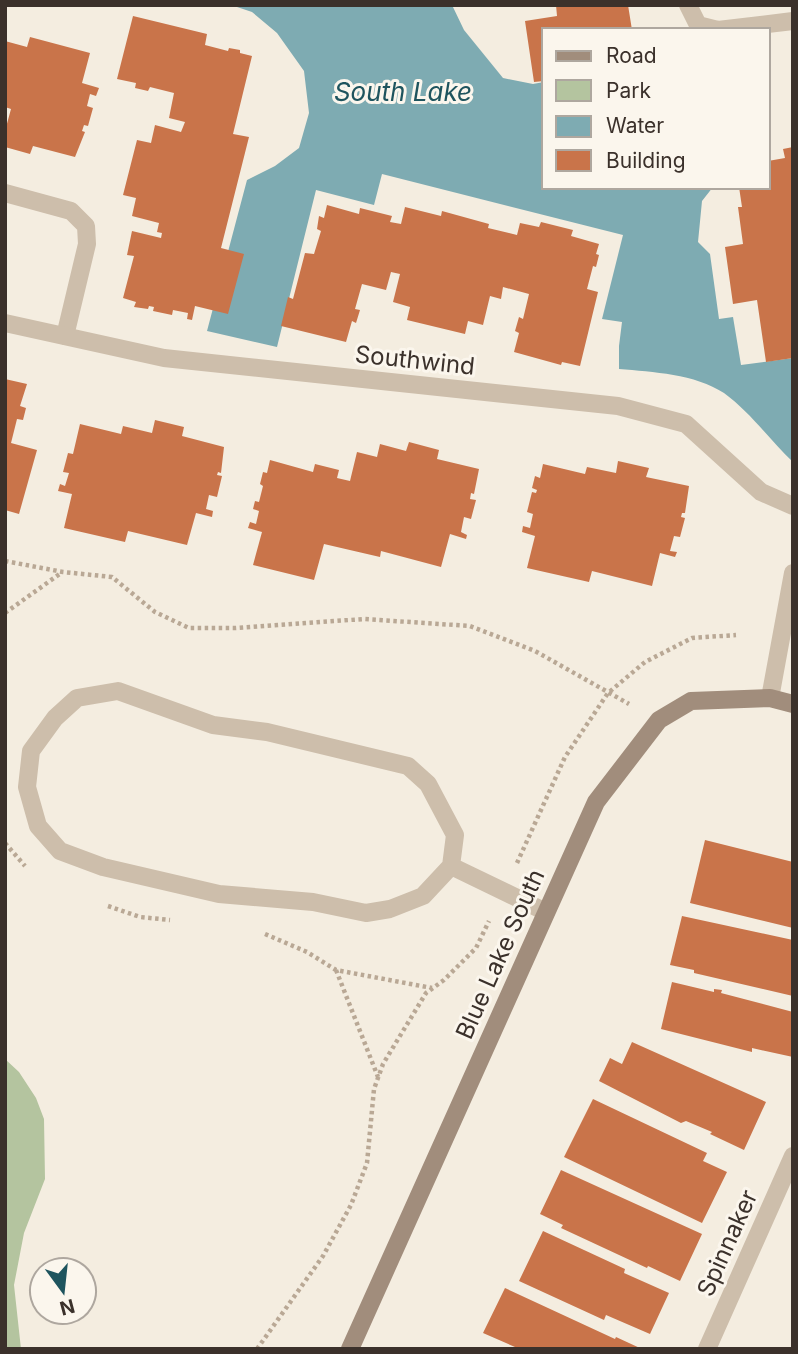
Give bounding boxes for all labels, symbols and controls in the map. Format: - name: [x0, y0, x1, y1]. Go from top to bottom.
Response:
- legend: [542, 28, 770, 189]
- text: Road: [606, 43, 657, 68]
- water label: South Lake: [334, 76, 472, 107]
- text: Park: [606, 78, 651, 103]
- text: Water: [606, 113, 664, 138]
- text: Building: [606, 148, 686, 173]
- street label: Southwind: [354, 339, 476, 381]
- street label: Blue Lake South: [450, 865, 550, 1043]
- street label: Spinnaker: [691, 1185, 763, 1301]
- north arrow: [28, 1256, 98, 1326]
- text: N: [57, 1294, 77, 1320]

